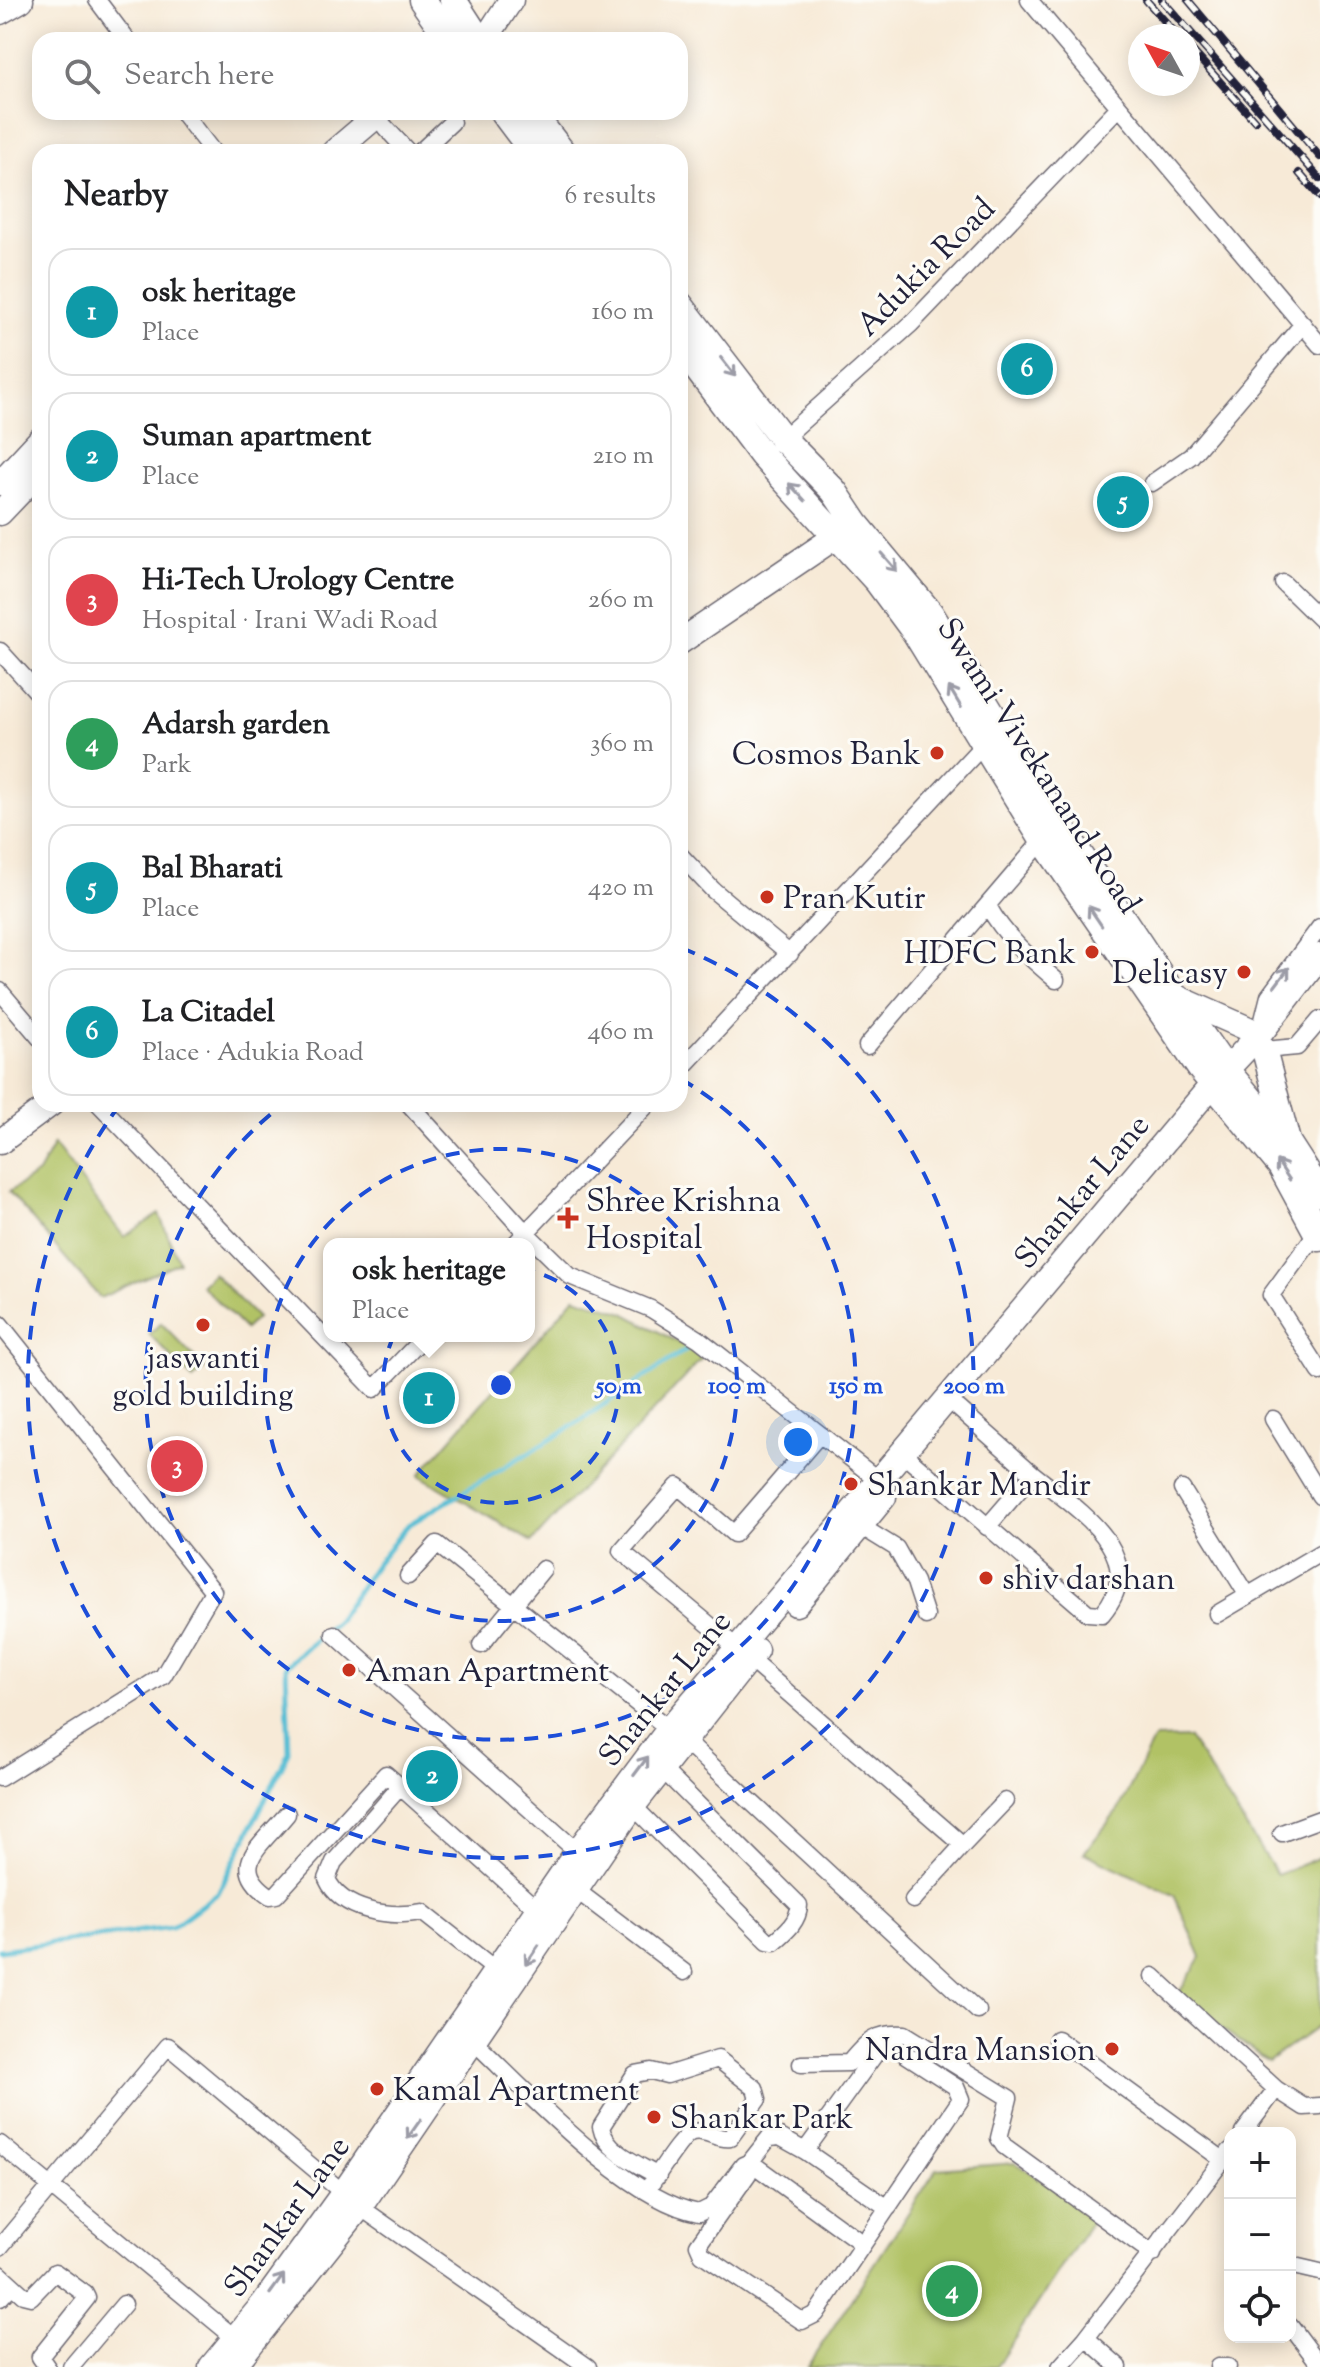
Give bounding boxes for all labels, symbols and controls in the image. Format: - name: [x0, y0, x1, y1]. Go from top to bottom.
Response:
- north arrow: [1128, 24, 1200, 96]
- search box: [32, 32, 688, 120]
- icon: search: [60, 54, 104, 98]
- text: Search here: [124, 55, 274, 98]
- text: Nearby: [64, 172, 169, 221]
- text: 6 results: [564, 178, 656, 215]
- street label: Adukia Road: [847, 188, 1007, 348]
- text: osk heritage: [142, 272, 296, 315]
- text: 1: [88, 294, 96, 331]
- text: 160 m: [591, 294, 654, 331]
- text: Place: [142, 315, 199, 352]
- pin: 6: [1001, 339, 1053, 399]
- one-way arrow: [719, 356, 736, 377]
- text: Suman apartment: [142, 416, 371, 459]
- text: 2: [86, 438, 98, 475]
- text: 210 m: [592, 438, 654, 475]
- text: Place: [142, 459, 199, 496]
- pin: 5: [1097, 472, 1149, 532]
- one-way arrow: [788, 483, 806, 503]
- one-way arrow: [880, 551, 898, 571]
- text: Hi-Tech Urology Centre: [142, 560, 454, 603]
- text: 3: [87, 582, 97, 619]
- text: 260 m: [588, 582, 654, 619]
- text: Hospital · Irani Wadi Road: [142, 603, 438, 640]
- street label: Swami Vivekanand Road: [924, 610, 1151, 924]
- one-way arrow: [947, 686, 963, 709]
- text: Adarsh garden: [142, 704, 330, 747]
- text: 4: [85, 726, 99, 763]
- text: 360 m: [590, 726, 654, 763]
- place label: Cosmos Bank: [732, 733, 921, 779]
- marker: Cosmos Bank: [928, 744, 946, 762]
- text: Park: [142, 747, 192, 784]
- text: Bal Bharati: [142, 848, 283, 891]
- text: 5: [88, 870, 96, 907]
- text: 420 m: [588, 870, 654, 907]
- place label: Pran Kutir: [783, 877, 925, 923]
- marker: Pran Kutir: [758, 888, 776, 906]
- text: Place: [142, 891, 199, 928]
- one-way arrow: [1087, 906, 1104, 928]
- place label: HDFC Bank: [904, 932, 1076, 978]
- marker: HDFC Bank: [1083, 943, 1101, 961]
- place label: Delicasy: [1112, 952, 1228, 998]
- marker: Delicasy: [1235, 963, 1253, 981]
- one-way arrow: [1274, 967, 1291, 988]
- text: La Citadel: [142, 992, 275, 1035]
- text: 6: [86, 1014, 98, 1051]
- text: 460 m: [587, 1014, 654, 1051]
- text: Place · Adukia Road: [142, 1035, 364, 1072]
- street label: Shankar Lane: [1005, 1106, 1162, 1280]
- one-way arrow: [1275, 1160, 1291, 1182]
- place label: Shree Krishna Hospital: [586, 1180, 781, 1263]
- marker: Shree Krishna Hospital: [557, 1207, 579, 1229]
- popup: [323, 1238, 535, 1342]
- text: osk heritage: [352, 1250, 506, 1293]
- text: Place: [352, 1293, 409, 1330]
- marker: jaswanti gold building: [194, 1316, 212, 1334]
- place label: jaswanti gold building: [112, 1337, 294, 1420]
- pin: 1: [403, 1368, 455, 1428]
- text: 50 m: [594, 1370, 642, 1404]
- text: 100 m: [708, 1370, 766, 1404]
- text: 150 m: [829, 1370, 883, 1404]
- text: 200 m: [943, 1370, 1005, 1404]
- centre of rings: [487, 1371, 515, 1399]
- your location: [778, 1422, 818, 1462]
- pin: 3: [151, 1436, 203, 1496]
- place label: Shankar Mandir: [867, 1464, 1091, 1510]
- marker: Shankar Mandir: [842, 1475, 860, 1493]
- place label: shiv darshan: [1002, 1558, 1175, 1604]
- marker: shiv darshan: [977, 1569, 995, 1587]
- street label: Shankar Lane: [589, 1602, 744, 1778]
- place label: Aman Apartment: [365, 1650, 609, 1696]
- marker: Aman Apartment: [340, 1661, 358, 1679]
- pin: 2: [406, 1746, 458, 1806]
- one-way arrow: [632, 1756, 649, 1777]
- one-way arrow: [524, 1943, 540, 1966]
- place label: Nandra Mansion: [865, 2029, 1096, 2075]
- marker: Nandra Mansion: [1103, 2040, 1121, 2058]
- place label: Kamal Apartment: [393, 2069, 639, 2115]
- marker: Kamal Apartment: [368, 2080, 386, 2098]
- place label: Shankar Park: [670, 2097, 853, 2143]
- marker: Shankar Park: [645, 2108, 663, 2126]
- one-way arrow: [406, 2117, 422, 2139]
- map controls: [1224, 2127, 1296, 2343]
- button: +: [1224, 2127, 1296, 2199]
- street label: Shankar Lane: [214, 2128, 363, 2308]
- button: −: [1224, 2199, 1296, 2271]
- pin: 4: [926, 2261, 978, 2321]
- button: locate: [1224, 2271, 1296, 2343]
- one-way arrow: [269, 2274, 285, 2296]

